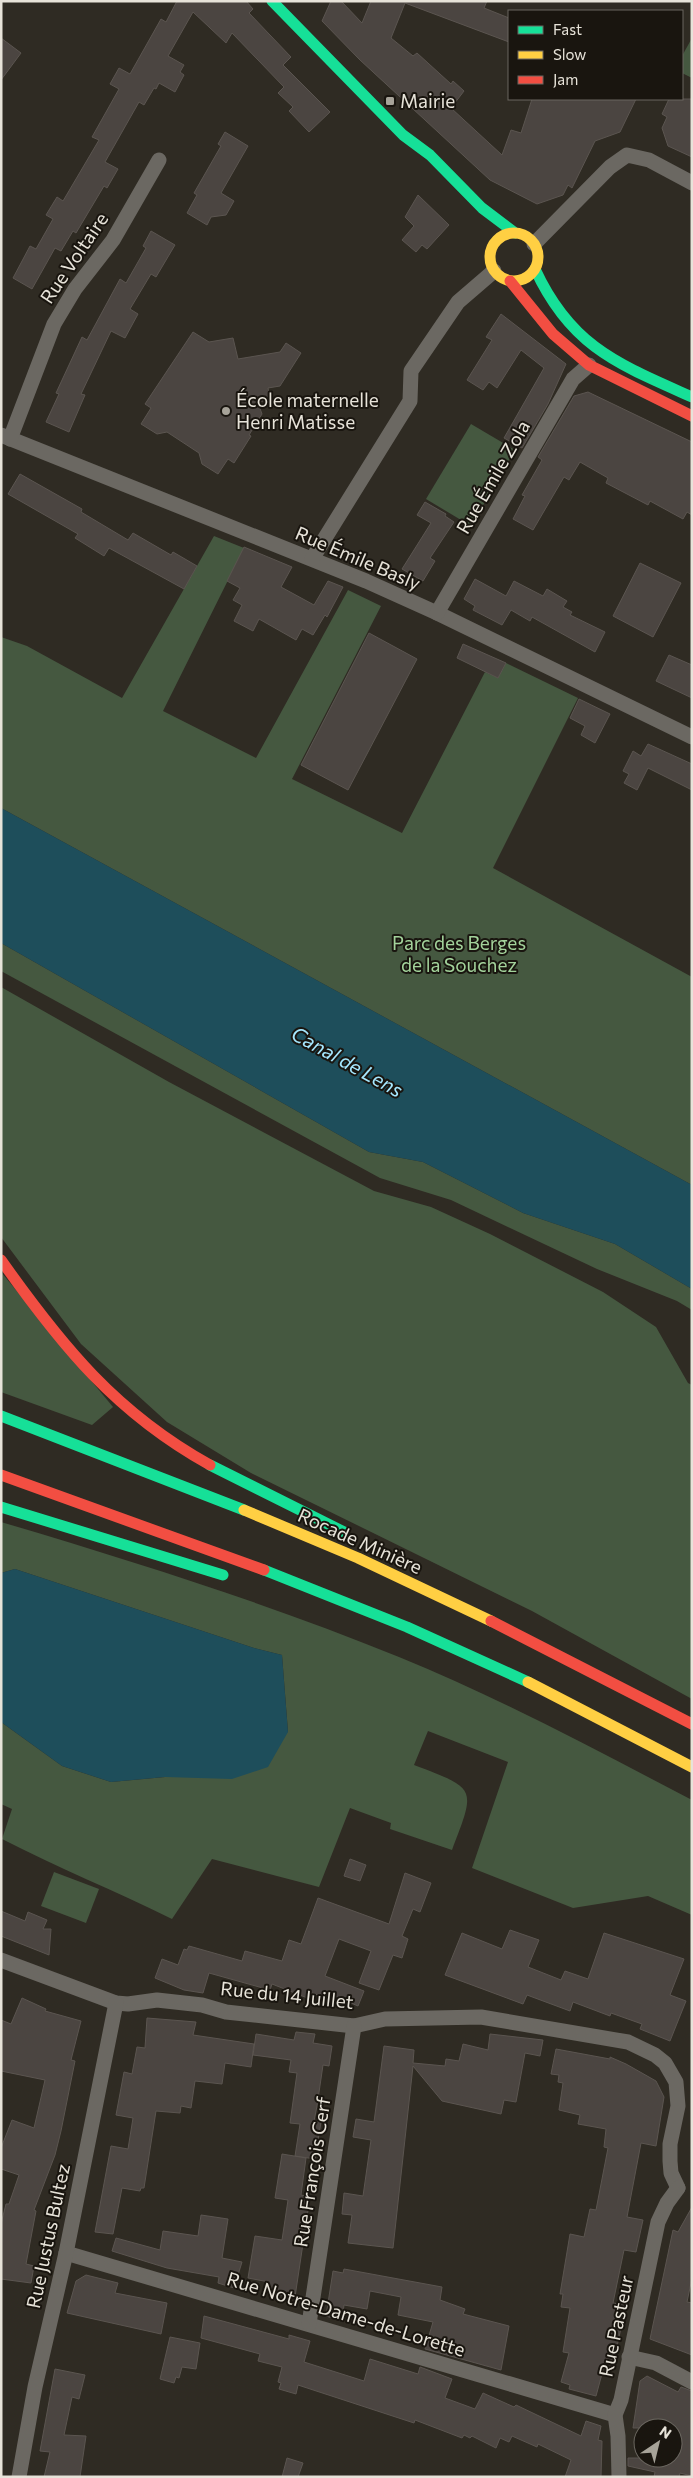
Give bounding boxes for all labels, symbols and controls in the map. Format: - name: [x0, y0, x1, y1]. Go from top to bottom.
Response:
- legend: [508, 10, 683, 100]
- text: Fast: [553, 20, 582, 38]
- text: Slow: [553, 45, 586, 63]
- text: Jam: [553, 70, 578, 88]
- place label: Mairie: [400, 89, 455, 112]
- marker: Mairie: [384, 95, 396, 107]
- street label: Rue Voltaire: [35, 208, 112, 308]
- place label: École maternelle Henri Matisse: [236, 388, 379, 433]
- marker: École maternelle Henri Matisse: [220, 405, 232, 417]
- street label: Rue Émile Zola: [451, 416, 534, 537]
- street label: Rue Émile Basly: [292, 521, 424, 594]
- park label: Parc des Berges de la Souchez: [392, 931, 526, 976]
- water label: Canal de Lens: [288, 1021, 407, 1102]
- street label: Rocade Minière: [295, 1503, 426, 1578]
- street label: Rue du 14 Juillet: [219, 1976, 355, 2013]
- street label: Rue François Cerf: [288, 2095, 335, 2249]
- street label: Rue Justus Bultez: [21, 2162, 74, 2310]
- street label: Rue Notre-Dame-de-Lorette: [224, 2266, 468, 2361]
- street label: Rue Pasteur: [594, 2273, 638, 2379]
- north arrow: [633, 2418, 683, 2468]
- text: N: [657, 2422, 675, 2442]

